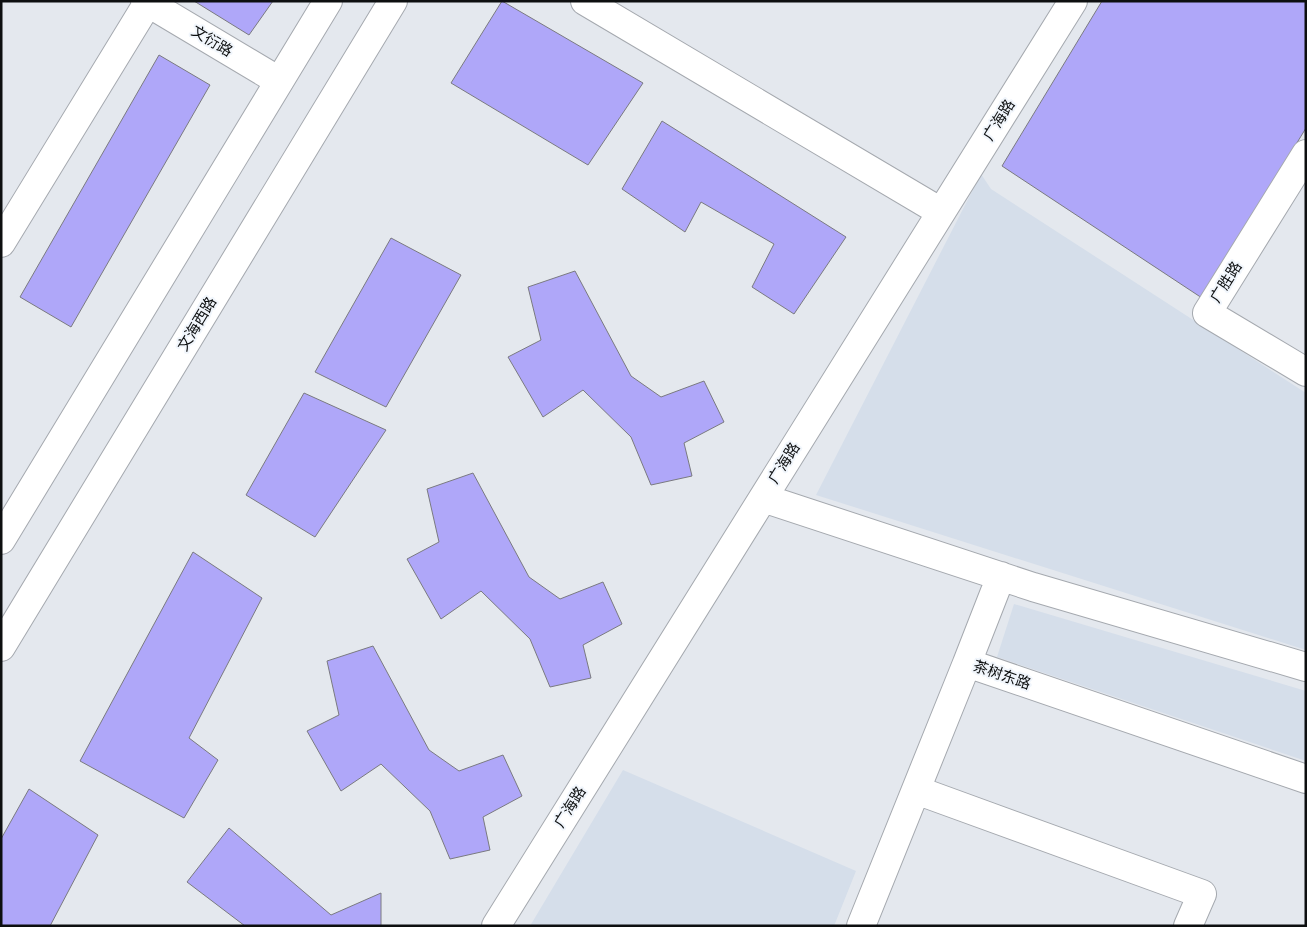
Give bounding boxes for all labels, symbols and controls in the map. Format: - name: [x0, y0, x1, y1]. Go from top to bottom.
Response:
- street label: 文衍路: [188, 22, 236, 60]
- street label: 广海路: [979, 96, 1019, 144]
- street label: 广胜路: [1206, 258, 1246, 306]
- street label: 文海西路: [174, 294, 220, 354]
- street label: 广海路: [764, 439, 804, 487]
- street label: 茶树东路: [971, 657, 1033, 693]
- street label: 广海路: [550, 783, 590, 831]

